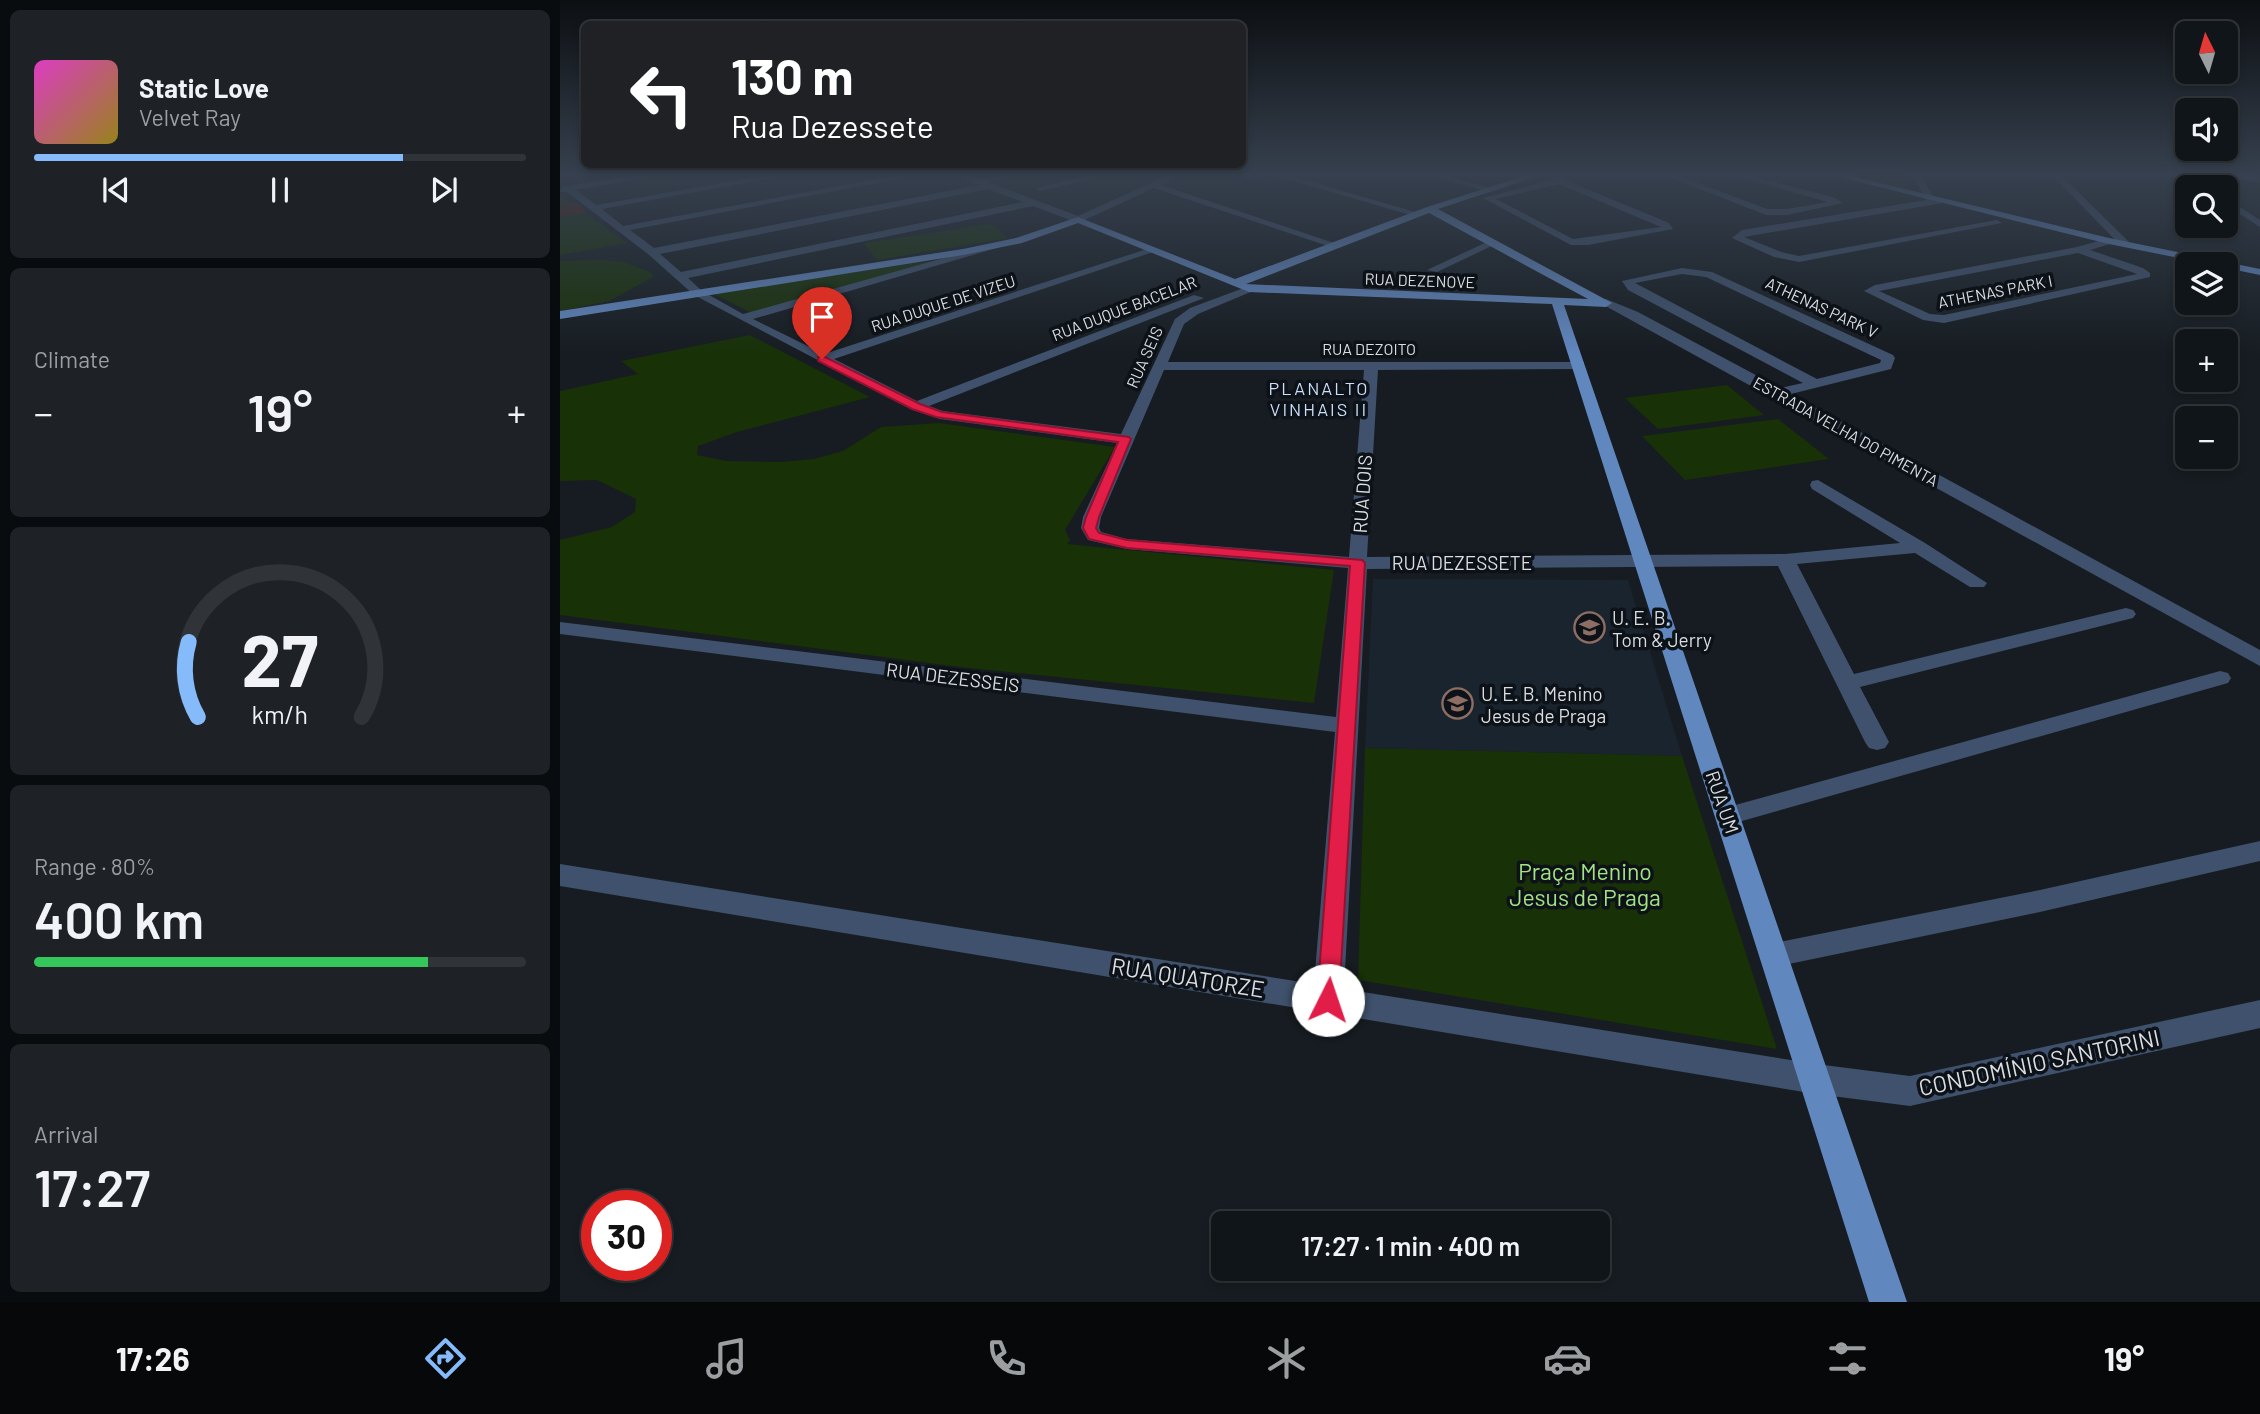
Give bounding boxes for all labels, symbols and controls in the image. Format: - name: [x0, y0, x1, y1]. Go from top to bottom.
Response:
- north arrow: [2175, 21, 2238, 84]
- map controls: [2175, 21, 2238, 469]
- text: 130 m: [731, 46, 853, 105]
- icon: left: [616, 49, 707, 140]
- text: Static Love: [139, 72, 269, 103]
- button: sound: [2175, 98, 2238, 161]
- text: Velvet Ray: [139, 103, 241, 131]
- text: Rua Dezessete: [731, 106, 934, 144]
- icon: previous: [97, 171, 135, 209]
- icon: pause: [261, 171, 299, 209]
- icon: next: [425, 171, 463, 209]
- button: search: [2175, 175, 2238, 238]
- button: layers: [2175, 252, 2238, 315]
- street label: RUA DEZENOVE: [1364, 269, 1476, 291]
- street label: RUA DUQUE DE VIZEU: [868, 271, 1018, 335]
- street label: ATHENAS PARK I: [1936, 271, 2054, 311]
- street label: RUA DUQUE BACELAR: [1049, 272, 1199, 344]
- street label: ATHENAS PARK V: [1763, 273, 1881, 341]
- pin: [792, 287, 852, 359]
- icon: arrive: [803, 298, 841, 336]
- street label: RUA SEIS: [1122, 323, 1166, 391]
- button: +: [2175, 329, 2238, 392]
- street label: RUA DEZOITO: [1322, 339, 1416, 358]
- text: Climate: [34, 345, 110, 373]
- street label: ESTRADA VELHA DO PIMENTA: [1750, 372, 1942, 490]
- district label: PLANALTO VINHAIS II: [1269, 377, 1369, 420]
- text: 19°: [247, 380, 313, 442]
- text: −: [34, 389, 53, 435]
- text: +: [507, 389, 526, 435]
- button: −: [2175, 406, 2238, 469]
- street label: RUA DOIS: [1348, 454, 1376, 534]
- street label: RUA DEZESSETE: [1392, 551, 1532, 574]
- place label: U. E. B. Tom & Jerry: [1612, 606, 1712, 651]
- school or university icon: U. E. B. Tom & Jerry: [1572, 611, 1606, 645]
- text: 27: [242, 614, 318, 702]
- street label: RUA DEZESSEIS: [885, 657, 1021, 697]
- place label: U. E. B. Menino Jesus de Praga: [1481, 682, 1606, 727]
- school or university icon: U. E. B. Menino Jesus de Praga: [1441, 687, 1475, 721]
- text: km/h: [252, 699, 308, 729]
- street label: RUA UM: [1702, 768, 1744, 836]
- text: Range · 80%: [34, 852, 155, 880]
- park label: Praça Menino Jesus de Praga: [1509, 857, 1661, 911]
- text: 400 km: [34, 887, 204, 949]
- street label: RUA QUATORZE: [1109, 951, 1267, 1003]
- position arrow: [1291, 963, 1365, 1037]
- street label: CONDOMÍNIO SANTORINI: [1916, 1023, 2162, 1101]
- text: Arrival: [34, 1120, 98, 1148]
- text: 17:27: [34, 1155, 150, 1217]
- speed limit sign: 30: [581, 1190, 672, 1281]
- text: 17:27 · 1 min · 400 m: [1301, 1230, 1520, 1261]
- icon: directions: [421, 1334, 470, 1383]
- icon: music: [702, 1334, 751, 1383]
- icon: phone: [982, 1334, 1031, 1383]
- icon: climate: [1262, 1334, 1311, 1383]
- icon: car: [1543, 1334, 1592, 1383]
- icon: filters: [1823, 1334, 1872, 1383]
- text: 17:26: [116, 1339, 190, 1377]
- text: 19°: [2104, 1339, 2144, 1377]

